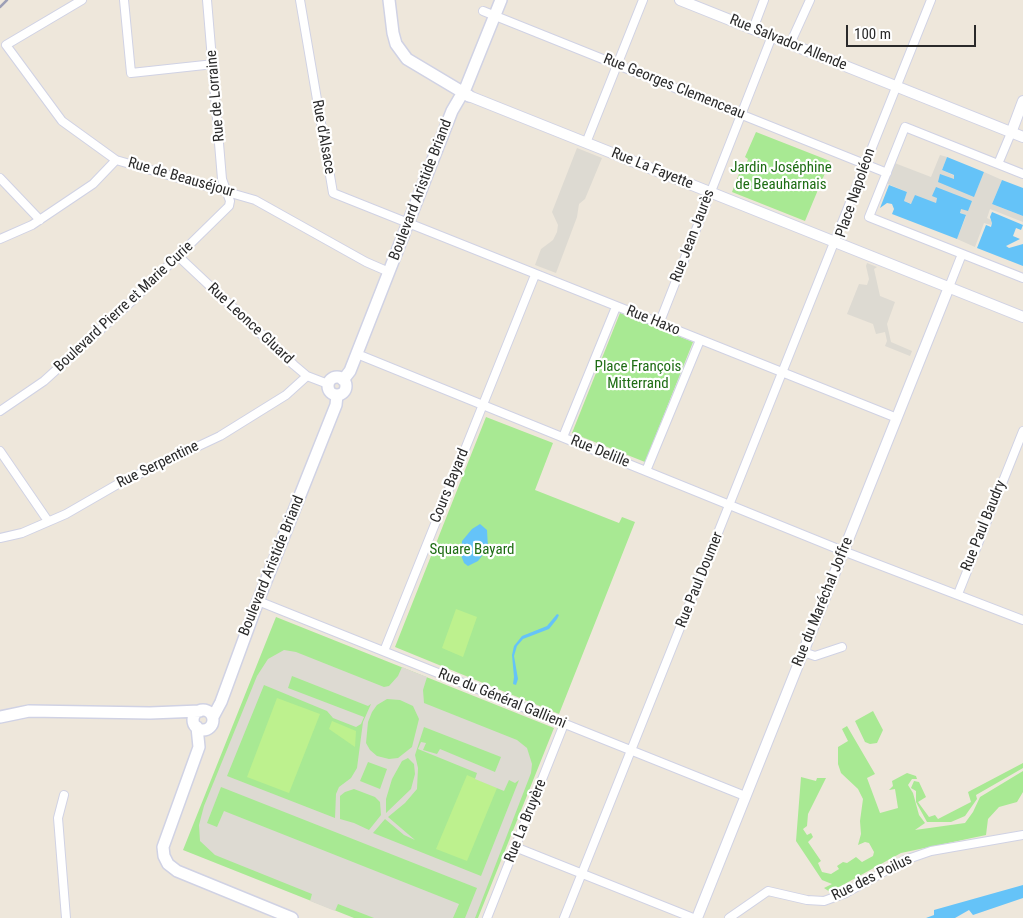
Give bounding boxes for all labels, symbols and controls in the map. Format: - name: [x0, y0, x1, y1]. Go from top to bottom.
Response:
- street label: Rue Salvador Allende: [727, 11, 849, 75]
- scale bar: [848, 15, 978, 47]
- text: 100 m: [854, 25, 891, 43]
- street label: Rue de Lorraine: [203, 49, 229, 143]
- street label: Rue Georges Clemenceau: [601, 50, 747, 124]
- street label: Rue d'Alsace: [308, 99, 338, 175]
- street label: Boulevard Aristide Briand: [386, 117, 456, 263]
- street label: Rue La Fayette: [608, 144, 696, 194]
- street label: Place Napoléon: [832, 146, 880, 240]
- street label: Rue de Beauséjour: [126, 154, 236, 202]
- park label: Jardin Joséphine de Beauharnais: [730, 159, 832, 194]
- street label: Rue Jean Jaurès: [667, 187, 719, 285]
- street label: Boulevard Pierre et Marie Curie: [51, 238, 197, 376]
- street label: Rue Leonce Gluard: [203, 280, 297, 368]
- street label: Rue Haxo: [624, 302, 682, 340]
- park label: Place François Mitterrand: [595, 358, 681, 393]
- street label: Rue Delille: [568, 432, 632, 472]
- street label: Rue Serpentine: [114, 437, 202, 493]
- street label: Cours Bayard: [427, 446, 473, 526]
- street label: Rue Paul Baudry: [958, 478, 1010, 574]
- street label: Boulevard Aristide Briand: [236, 493, 308, 639]
- street label: Rue Paul Doumer: [673, 530, 727, 630]
- street label: Rue du Maréchal Joffre: [789, 535, 857, 669]
- park label: Square Bayard: [429, 541, 515, 559]
- street label: Rue du Général Gallieni: [435, 665, 569, 733]
- street label: Rue La Bruyère: [501, 777, 551, 865]
- street label: Rue des Poilus: [829, 851, 915, 905]

